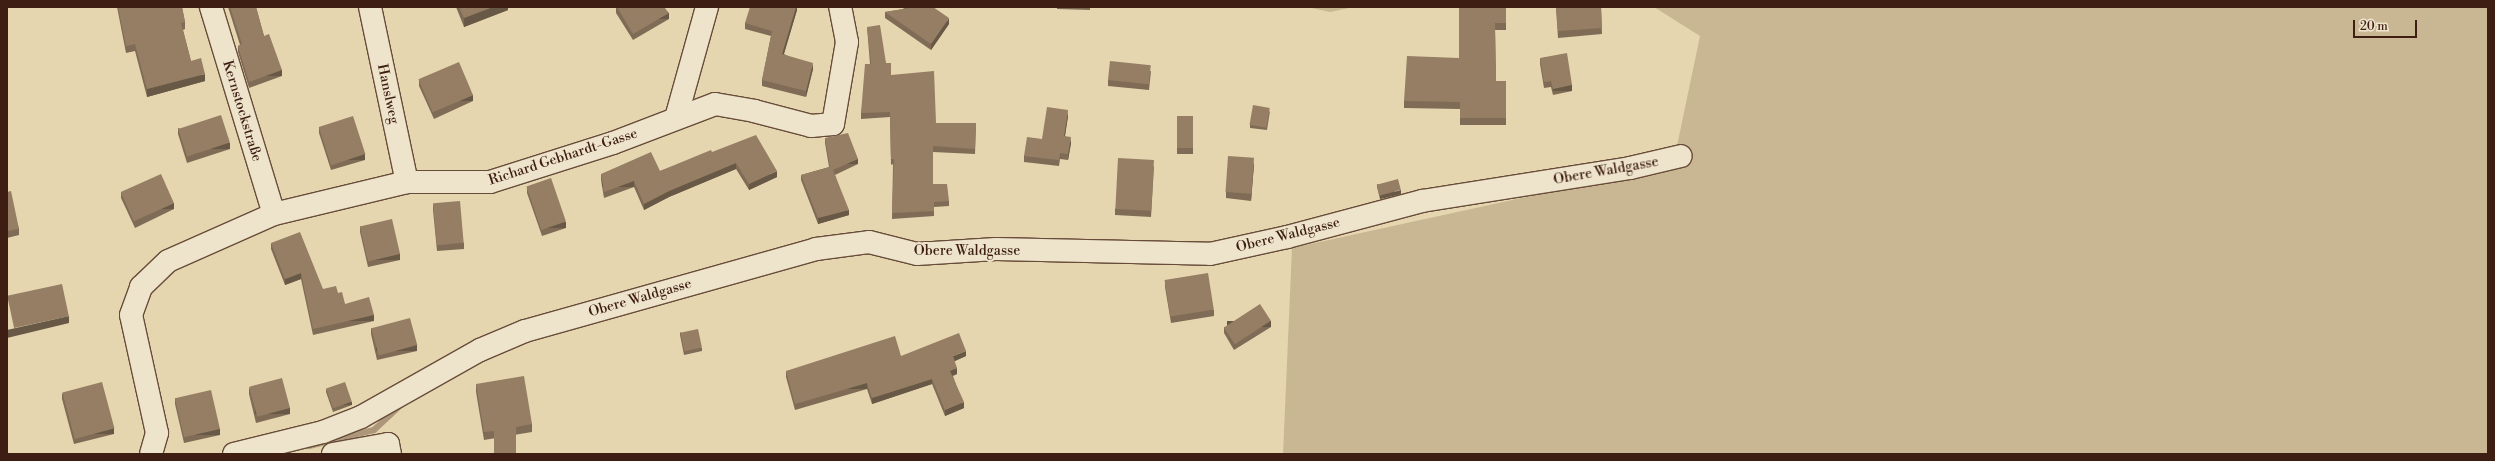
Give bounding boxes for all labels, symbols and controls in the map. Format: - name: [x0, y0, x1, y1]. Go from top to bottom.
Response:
- scale bar: [2355, 12, 2419, 38]
- text: 20 m: [2360, 19, 2388, 34]
- street label: Kernstockstraße: [219, 58, 265, 164]
- street label: Hanslweg: [373, 63, 403, 125]
- street label: Richard Gebhardt-Gasse: [486, 125, 640, 189]
- street label: Obere Waldgasse: [1552, 153, 1660, 189]
- street label: Obere Waldgasse: [1234, 214, 1342, 256]
- street label: Obere Waldgasse: [914, 243, 1020, 259]
- street label: Obere Waldgasse: [586, 275, 694, 321]

